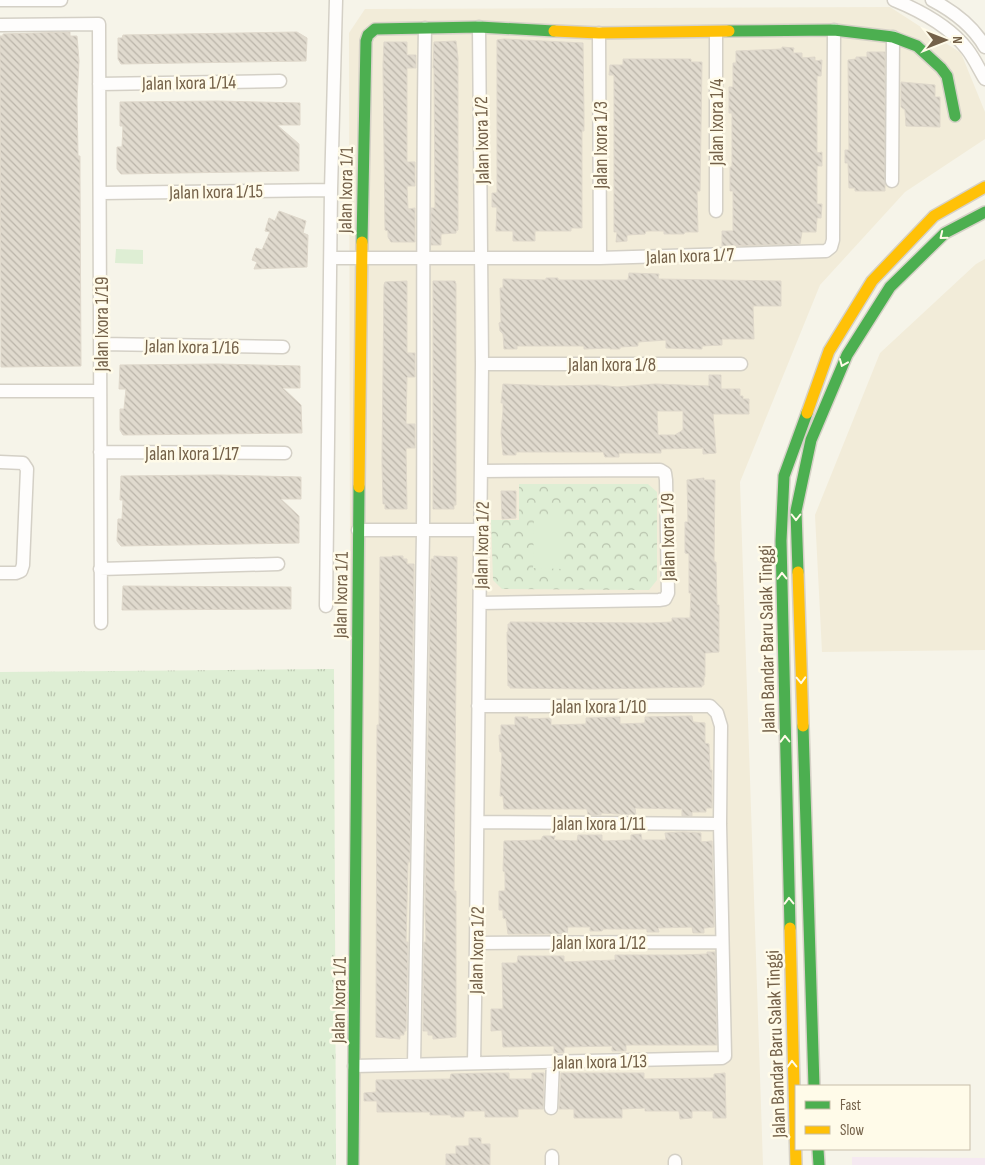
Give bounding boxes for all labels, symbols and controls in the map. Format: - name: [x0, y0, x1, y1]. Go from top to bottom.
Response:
- north arrow: [920, 15, 970, 65]
- text: N: [949, 36, 966, 44]
- street label: Jalan Ixora 1/14: [141, 71, 236, 96]
- street label: Jalan Ixora 1/4: [706, 78, 729, 166]
- street label: Jalan Ixora 1/2: [470, 96, 495, 185]
- street label: Jalan Ixora 1/3: [590, 101, 613, 190]
- street label: Jalan Ixora 1/1: [334, 146, 359, 234]
- street label: Jalan Ixora 1/15: [168, 180, 263, 205]
- one-way arrow: [939, 231, 948, 240]
- street label: Jalan Ixora 1/7: [645, 243, 735, 270]
- street label: Jalan Ixora 1/19: [91, 277, 114, 372]
- street label: Jalan Ixora 1/16: [143, 335, 240, 360]
- street label: Jalan Ixora 1/8: [567, 354, 656, 377]
- one-way arrow: [839, 358, 850, 367]
- street label: Jalan Ixora 1/17: [144, 443, 239, 466]
- street label: Jalan Ixora 1/9: [656, 493, 681, 582]
- street label: Jalan Ixora 1/2: [470, 501, 495, 590]
- one-way arrow: [791, 514, 802, 522]
- street label: Jalan Bandar Baru Salak Tinggi: [754, 545, 781, 734]
- street label: Jalan Ixora 1/1: [329, 551, 354, 639]
- one-way arrow: [776, 572, 787, 580]
- one-way arrow: [796, 676, 806, 684]
- street label: Jalan Ixora 1/10: [551, 696, 646, 719]
- one-way arrow: [780, 735, 790, 742]
- street label: Jalan Ixora 1/11: [551, 813, 646, 836]
- one-way arrow: [784, 897, 794, 905]
- street label: Jalan Ixora 1/2: [465, 906, 490, 995]
- street label: Jalan Ixora 1/12: [551, 932, 646, 955]
- street label: Jalan Bandar Baru Salak Tinggi: [762, 950, 791, 1139]
- street label: Jalan Ixora 1/1: [327, 956, 352, 1044]
- street label: Jalan Ixora 1/13: [552, 1050, 647, 1075]
- one-way arrow: [787, 1060, 798, 1068]
- legend: [795, 1085, 970, 1150]
- text: Fast: [840, 1096, 862, 1115]
- text: Slow: [840, 1121, 864, 1140]

